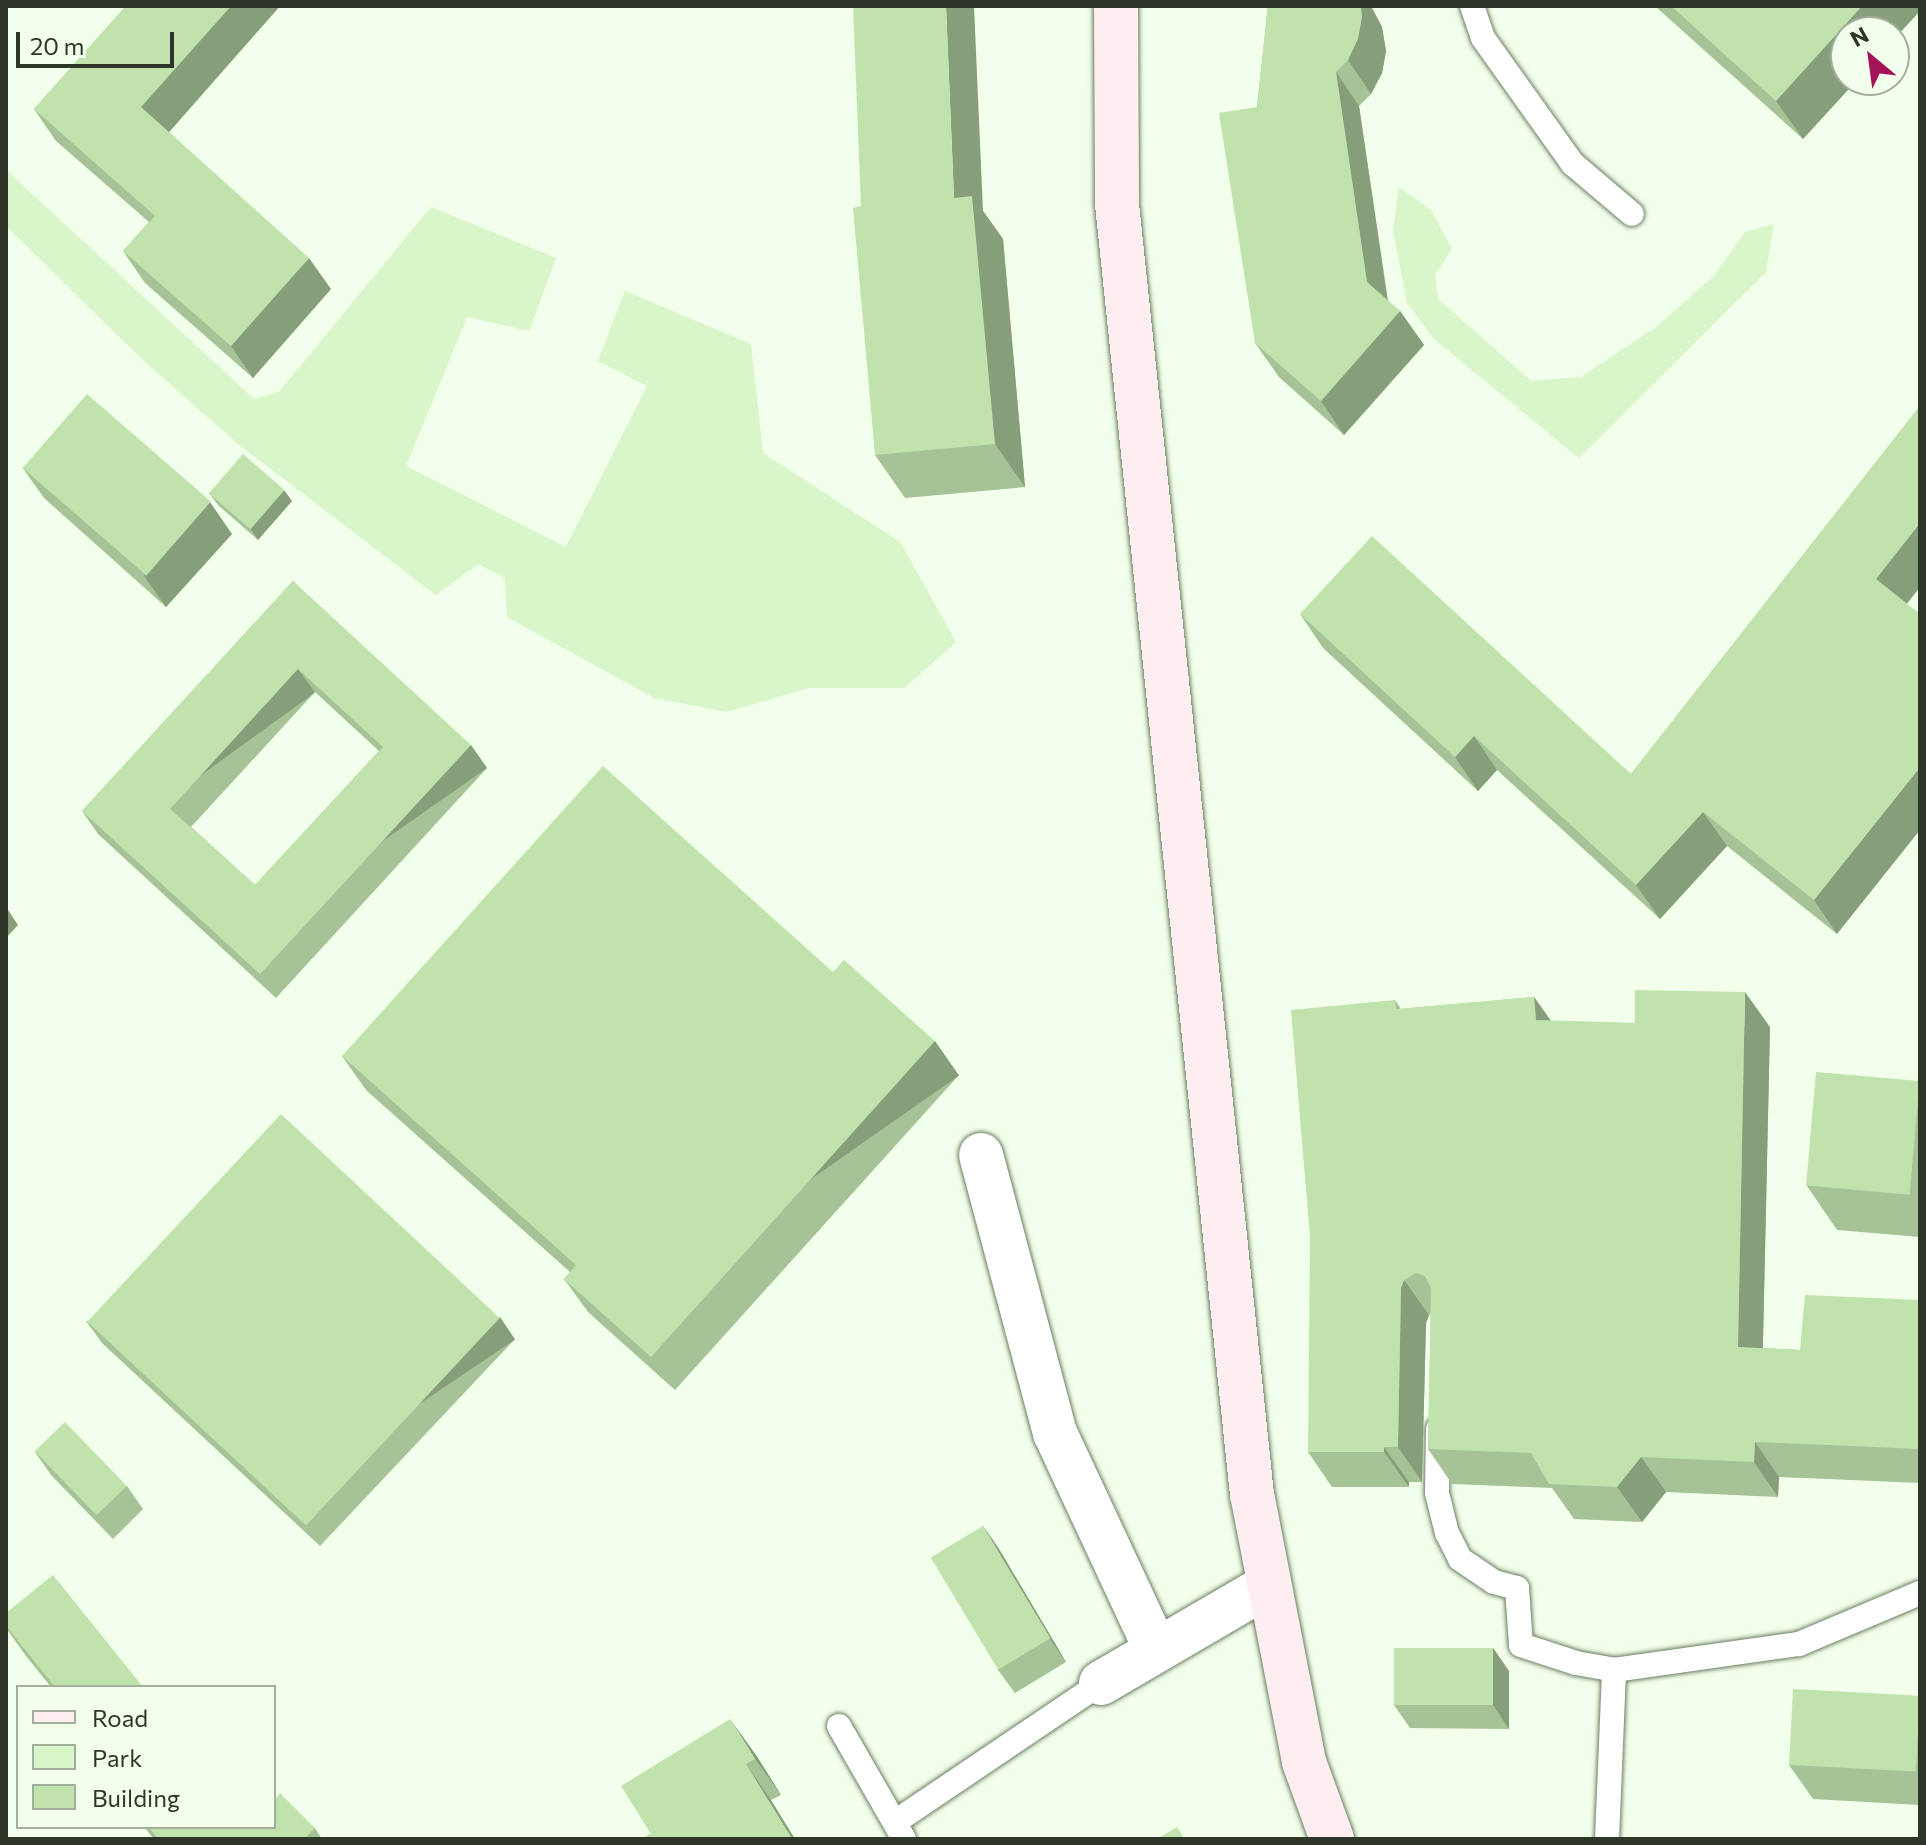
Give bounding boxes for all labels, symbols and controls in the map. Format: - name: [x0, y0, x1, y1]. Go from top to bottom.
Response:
- scale bar: [20, 16, 178, 66]
- north arrow: [1830, 16, 1910, 96]
- text: N: [1845, 21, 1873, 52]
- text: 20 m: [30, 31, 84, 60]
- legend: [16, 1685, 276, 1829]
- text: Road: [92, 1703, 148, 1732]
- text: Park: [92, 1743, 142, 1772]
- text: Building: [92, 1783, 180, 1812]

